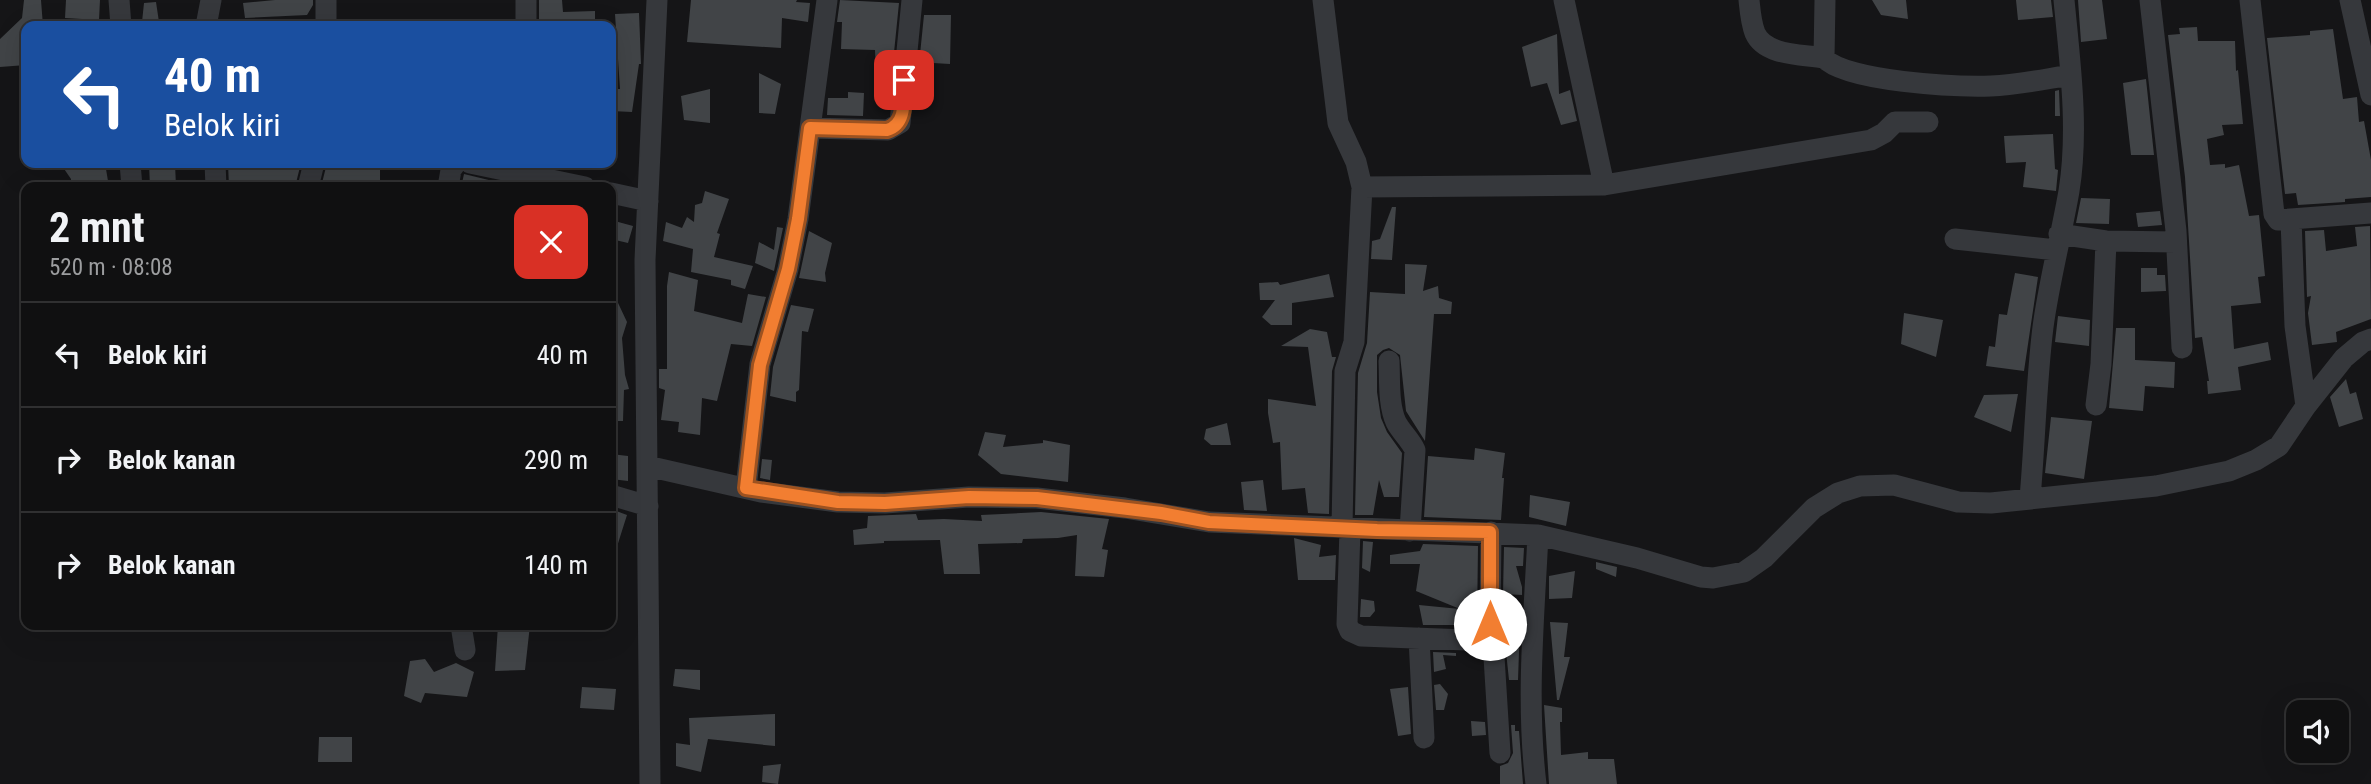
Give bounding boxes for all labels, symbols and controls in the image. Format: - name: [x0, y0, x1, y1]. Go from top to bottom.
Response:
- text: 40 m: [164, 47, 261, 104]
- icon: left: [49, 49, 140, 140]
- pin: [874, 50, 934, 110]
- icon: arrive: [885, 61, 923, 99]
- text: Belok kiri: [164, 106, 281, 144]
- text: 2 mnt: [49, 203, 145, 252]
- button: close: [514, 205, 588, 279]
- text: 520 m · 08:08: [49, 254, 173, 281]
- icon: left: [49, 336, 87, 374]
- text: Belok kiri: [108, 340, 207, 370]
- text: 40 m: [537, 340, 588, 370]
- icon: right: [49, 441, 87, 479]
- text: Belok kanan: [108, 445, 235, 475]
- text: 290 m: [524, 445, 588, 475]
- icon: right: [49, 546, 87, 584]
- text: Belok kanan: [108, 550, 235, 580]
- text: 140 m: [524, 550, 588, 580]
- position arrow: [1453, 587, 1527, 661]
- map controls: [2286, 700, 2349, 763]
- button: sound: [2286, 700, 2349, 763]

